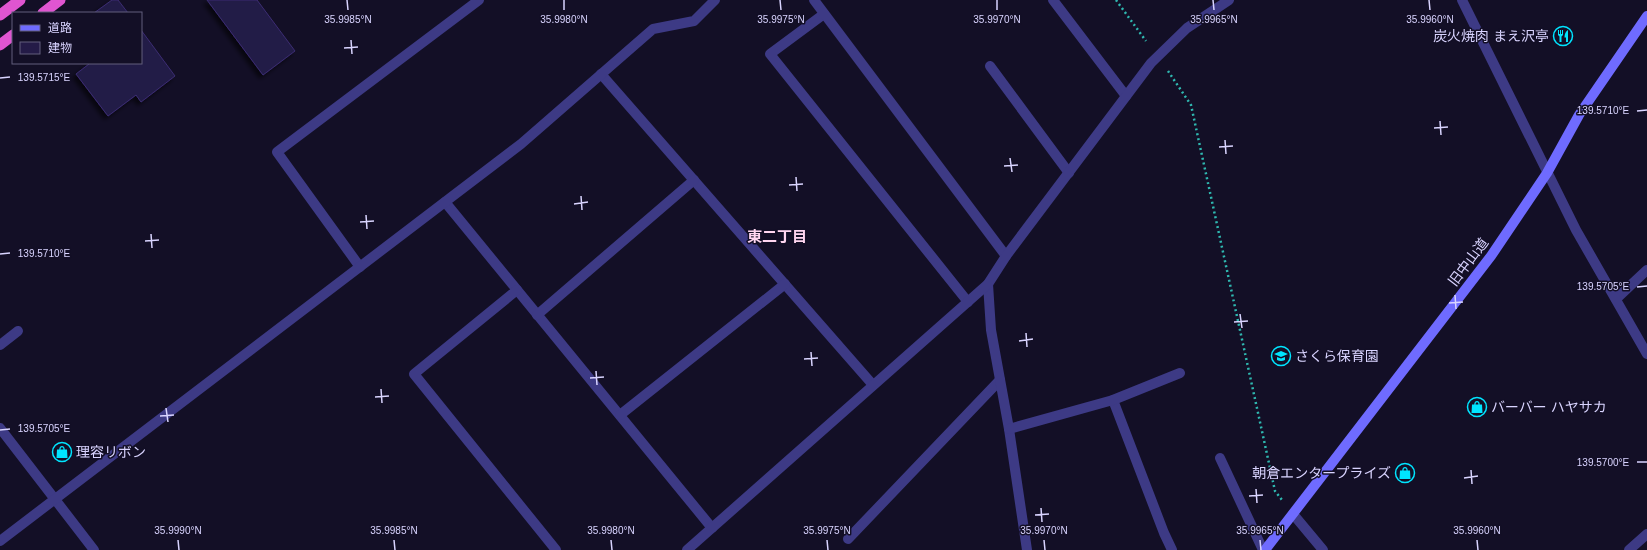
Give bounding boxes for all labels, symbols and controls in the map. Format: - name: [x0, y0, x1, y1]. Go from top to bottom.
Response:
- legend: [12, 12, 142, 64]
- text: 35.9985°N: [324, 14, 372, 25]
- text: 35.9980°N: [540, 14, 588, 25]
- text: 35.9975°N: [757, 14, 805, 25]
- text: 35.9970°N: [973, 14, 1021, 25]
- text: 35.9965°N: [1190, 14, 1238, 25]
- text: 35.9960°N: [1406, 14, 1454, 25]
- text: 道路: [48, 21, 72, 35]
- restaurant icon: 炭火焼肉 まえ沢亭: [1552, 25, 1574, 47]
- place label: 炭火焼肉 まえ沢亭: [1433, 28, 1549, 44]
- text: 建物: [48, 41, 72, 55]
- text: 139.5715°E: [18, 72, 71, 83]
- text: 139.5710°E: [1577, 105, 1630, 116]
- district label: 東二丁目: [747, 228, 807, 245]
- street label: 旧中山道: [1445, 235, 1491, 289]
- text: 139.5710°E: [18, 248, 71, 259]
- text: 139.5705°E: [1577, 281, 1630, 292]
- school or university icon: さくら保育園: [1270, 345, 1292, 367]
- place label: さくら保育園: [1295, 348, 1379, 364]
- shop icon: バーバー ハヤサカ: [1466, 396, 1488, 418]
- place label: バーバー ハヤサカ: [1491, 399, 1607, 415]
- text: 139.5705°E: [18, 423, 71, 434]
- shop icon: 理容リボン: [51, 441, 73, 463]
- place label: 理容リボン: [76, 444, 146, 460]
- text: 139.5700°E: [1577, 457, 1630, 468]
- shop icon: 朝倉エンタープライズ: [1394, 462, 1416, 484]
- place label: 朝倉エンタープライズ: [1252, 465, 1391, 481]
- text: 35.9990°N: [154, 525, 202, 536]
- text: 35.9985°N: [370, 525, 418, 536]
- text: 35.9980°N: [587, 525, 635, 536]
- text: 35.9975°N: [803, 525, 851, 536]
- text: 35.9970°N: [1020, 525, 1068, 536]
- text: 35.9965°N: [1236, 525, 1284, 536]
- text: 35.9960°N: [1453, 525, 1501, 536]

